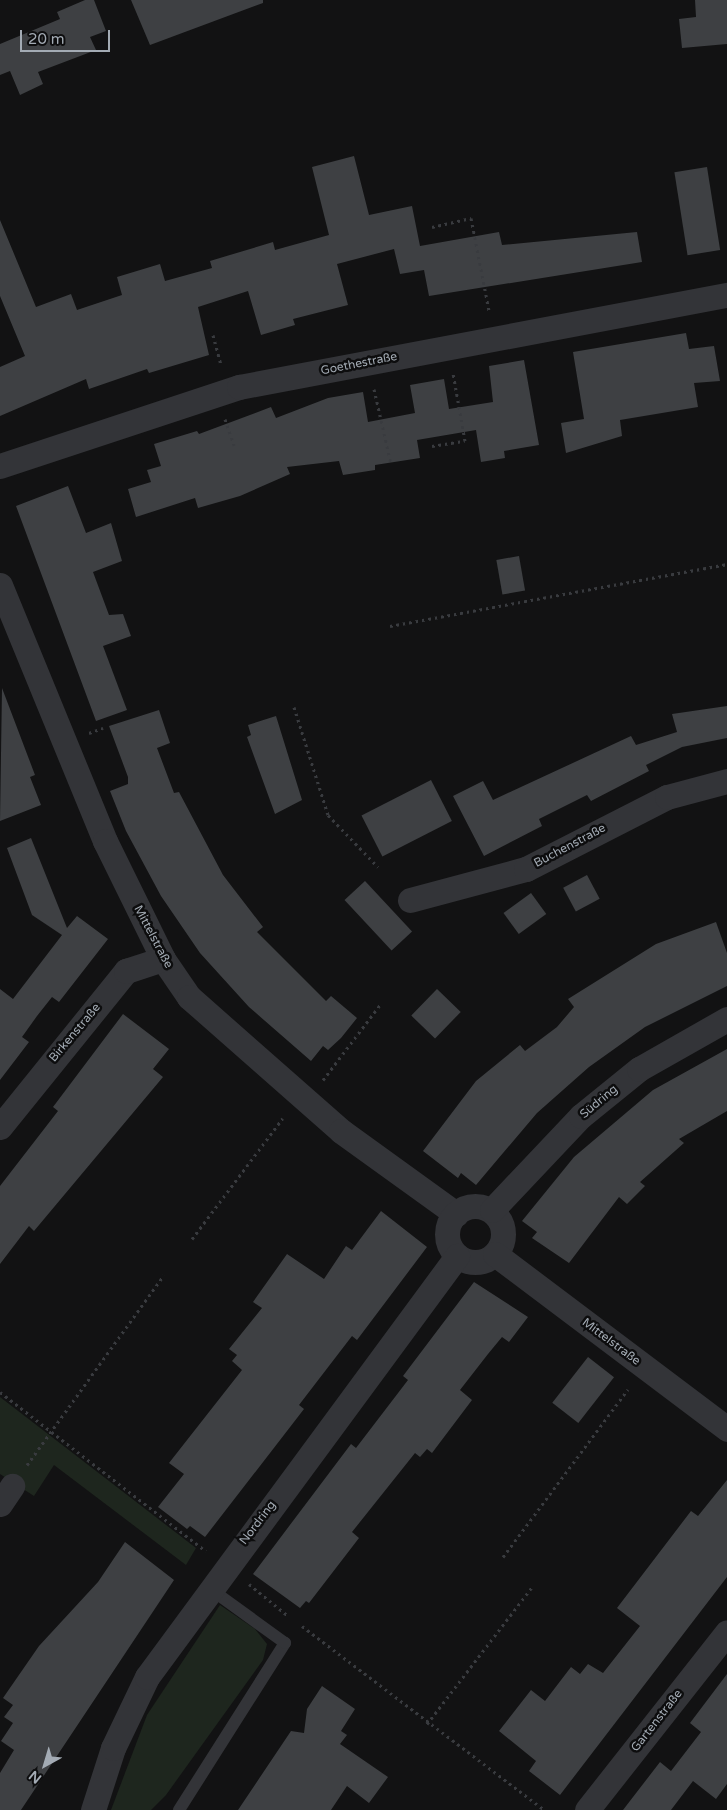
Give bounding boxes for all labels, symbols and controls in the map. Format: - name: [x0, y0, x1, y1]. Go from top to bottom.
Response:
- scale bar: [22, 20, 112, 52]
- text: 20 m: [28, 30, 65, 48]
- street label: Goethestraße: [320, 350, 398, 378]
- street label: Buchenstraße: [532, 821, 608, 871]
- street label: Mittelstraße: [130, 903, 176, 971]
- street label: Birkenstraße: [46, 1001, 104, 1065]
- street label: Südring: [577, 1082, 621, 1122]
- street label: Mittelstraße: [579, 1315, 643, 1369]
- street label: Nordring: [237, 1498, 279, 1548]
- street label: Gartenstraße: [628, 1687, 686, 1755]
- north arrow: [20, 1740, 70, 1790]
- text: N: [26, 1767, 45, 1787]

